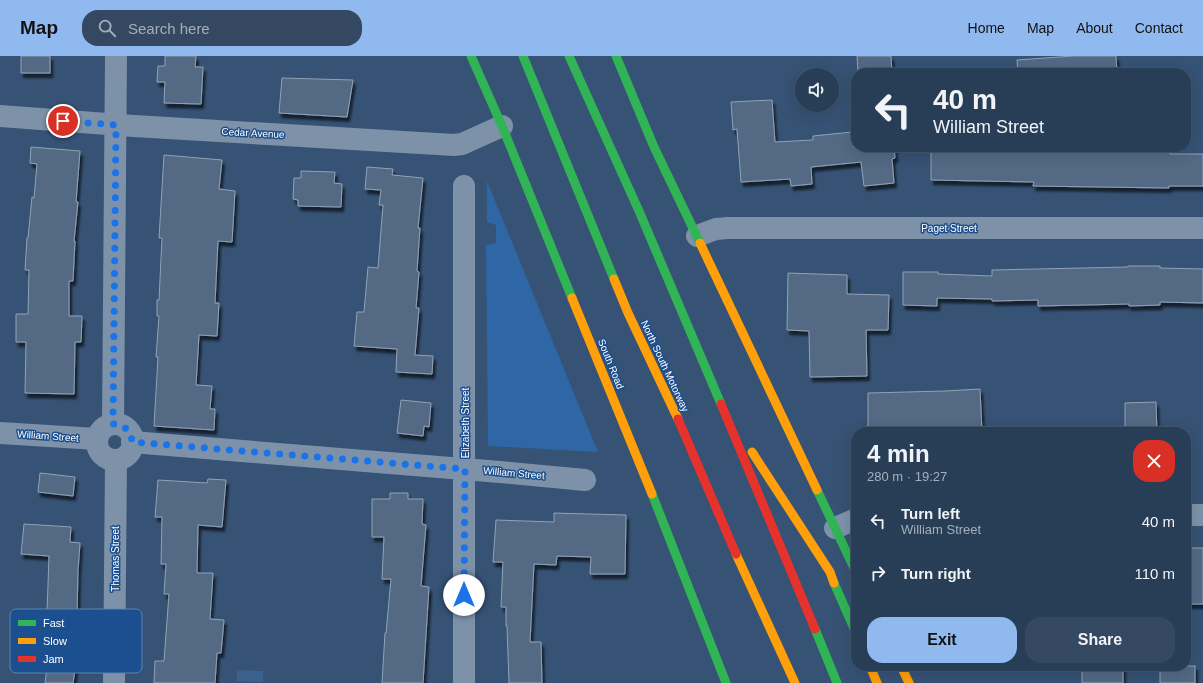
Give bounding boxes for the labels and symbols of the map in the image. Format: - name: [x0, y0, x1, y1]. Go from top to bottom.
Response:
- pin: [46, 104, 80, 138]
- street label: Cedar Avenue: [221, 126, 285, 140]
- street label: Paget Street: [921, 223, 977, 234]
- street label: North South Motorway: [639, 319, 691, 413]
- street label: South Road: [596, 337, 626, 391]
- street label: Elizabeth Street: [460, 387, 471, 458]
- street label: William Street: [17, 428, 79, 444]
- street label: William Street: [483, 465, 545, 481]
- street label: Thomas Street: [110, 526, 121, 592]
- position arrow: [443, 574, 485, 616]
- legend: [10, 609, 142, 673]
- text: Fast: [43, 617, 64, 629]
- text: Slow: [43, 635, 67, 647]
- text: Jam: [43, 653, 64, 665]

